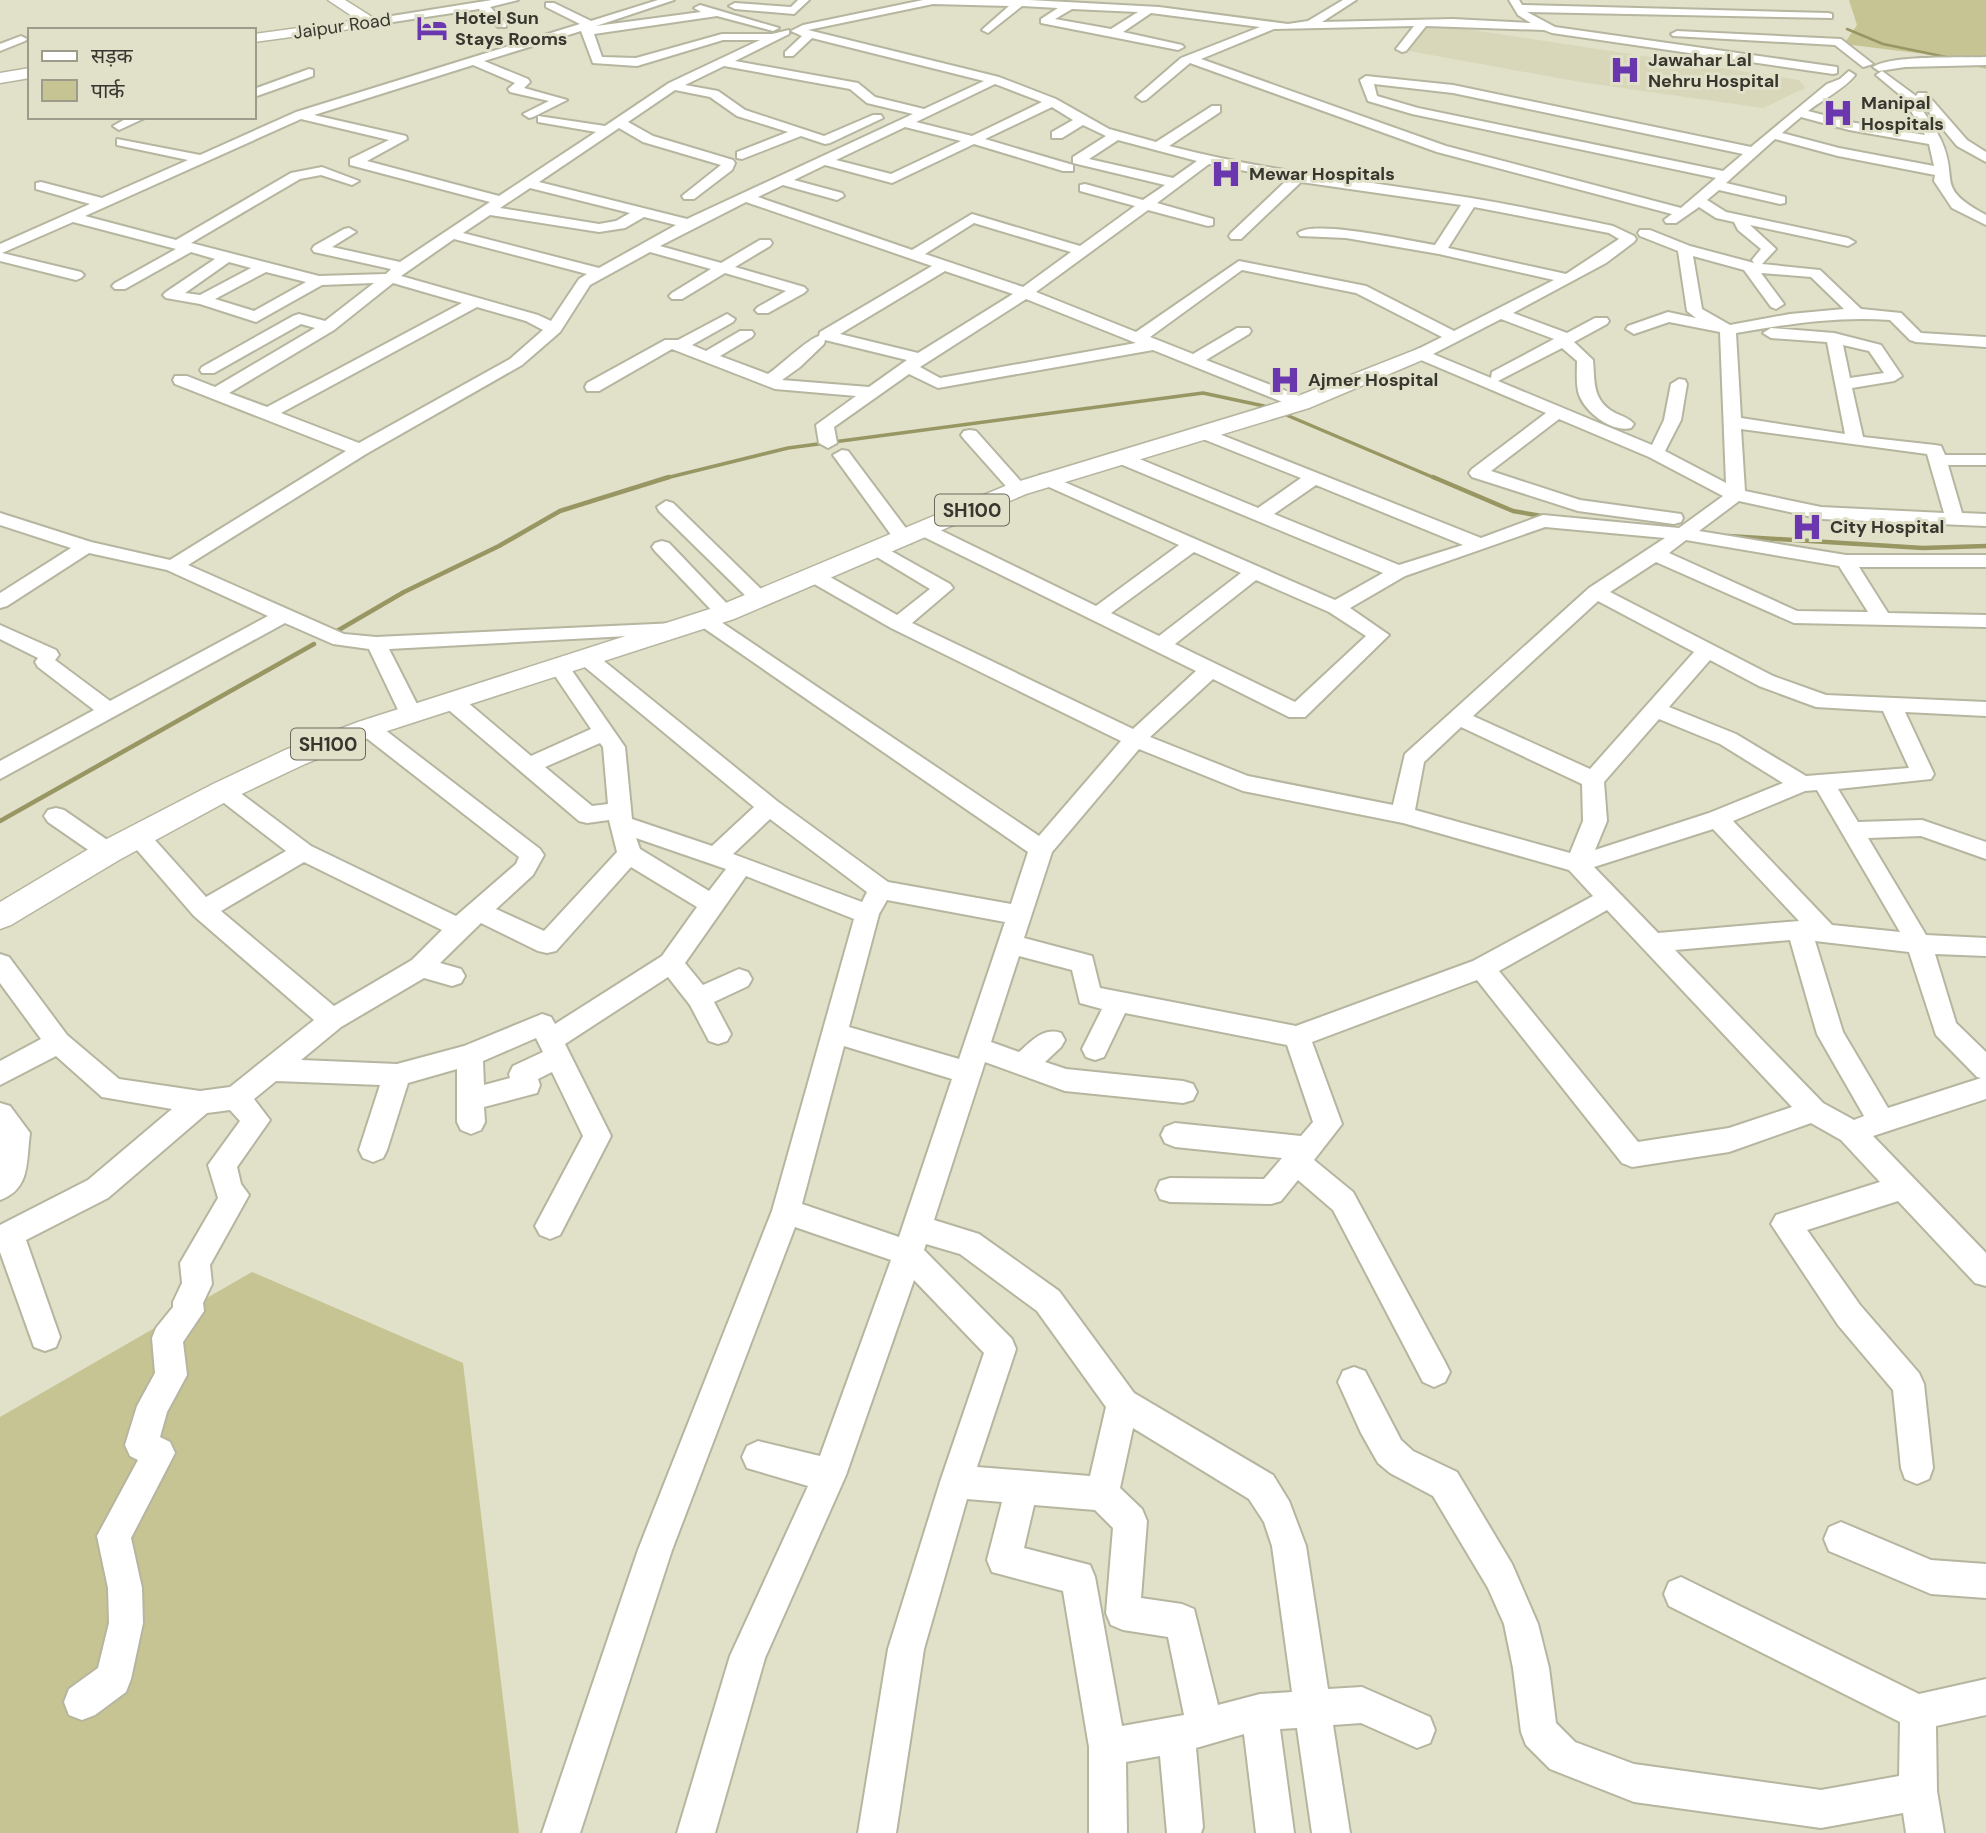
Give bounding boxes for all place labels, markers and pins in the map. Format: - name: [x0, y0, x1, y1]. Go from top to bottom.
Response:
- place label: Hotel Sun Stays Rooms: [455, 6, 567, 51]
- hotel icon: Hotel Sun Stays Rooms: [415, 11, 449, 45]
- place label: Jawahar Lal Nehru Hospital: [1648, 48, 1779, 93]
- hospital icon: Jawahar Lal Nehru Hospital: [1608, 53, 1642, 87]
- place label: Manipal Hospitals: [1861, 91, 1944, 136]
- hospital icon: Manipal Hospitals: [1821, 96, 1855, 130]
- hospital icon: Mewar Hospitals: [1209, 157, 1243, 191]
- place label: Mewar Hospitals: [1249, 162, 1395, 186]
- hospital icon: Ajmer Hospital: [1268, 363, 1302, 397]
- place label: Ajmer Hospital: [1308, 368, 1438, 392]
- hospital icon: City Hospital: [1790, 510, 1824, 544]
- place label: City Hospital: [1830, 515, 1944, 539]

